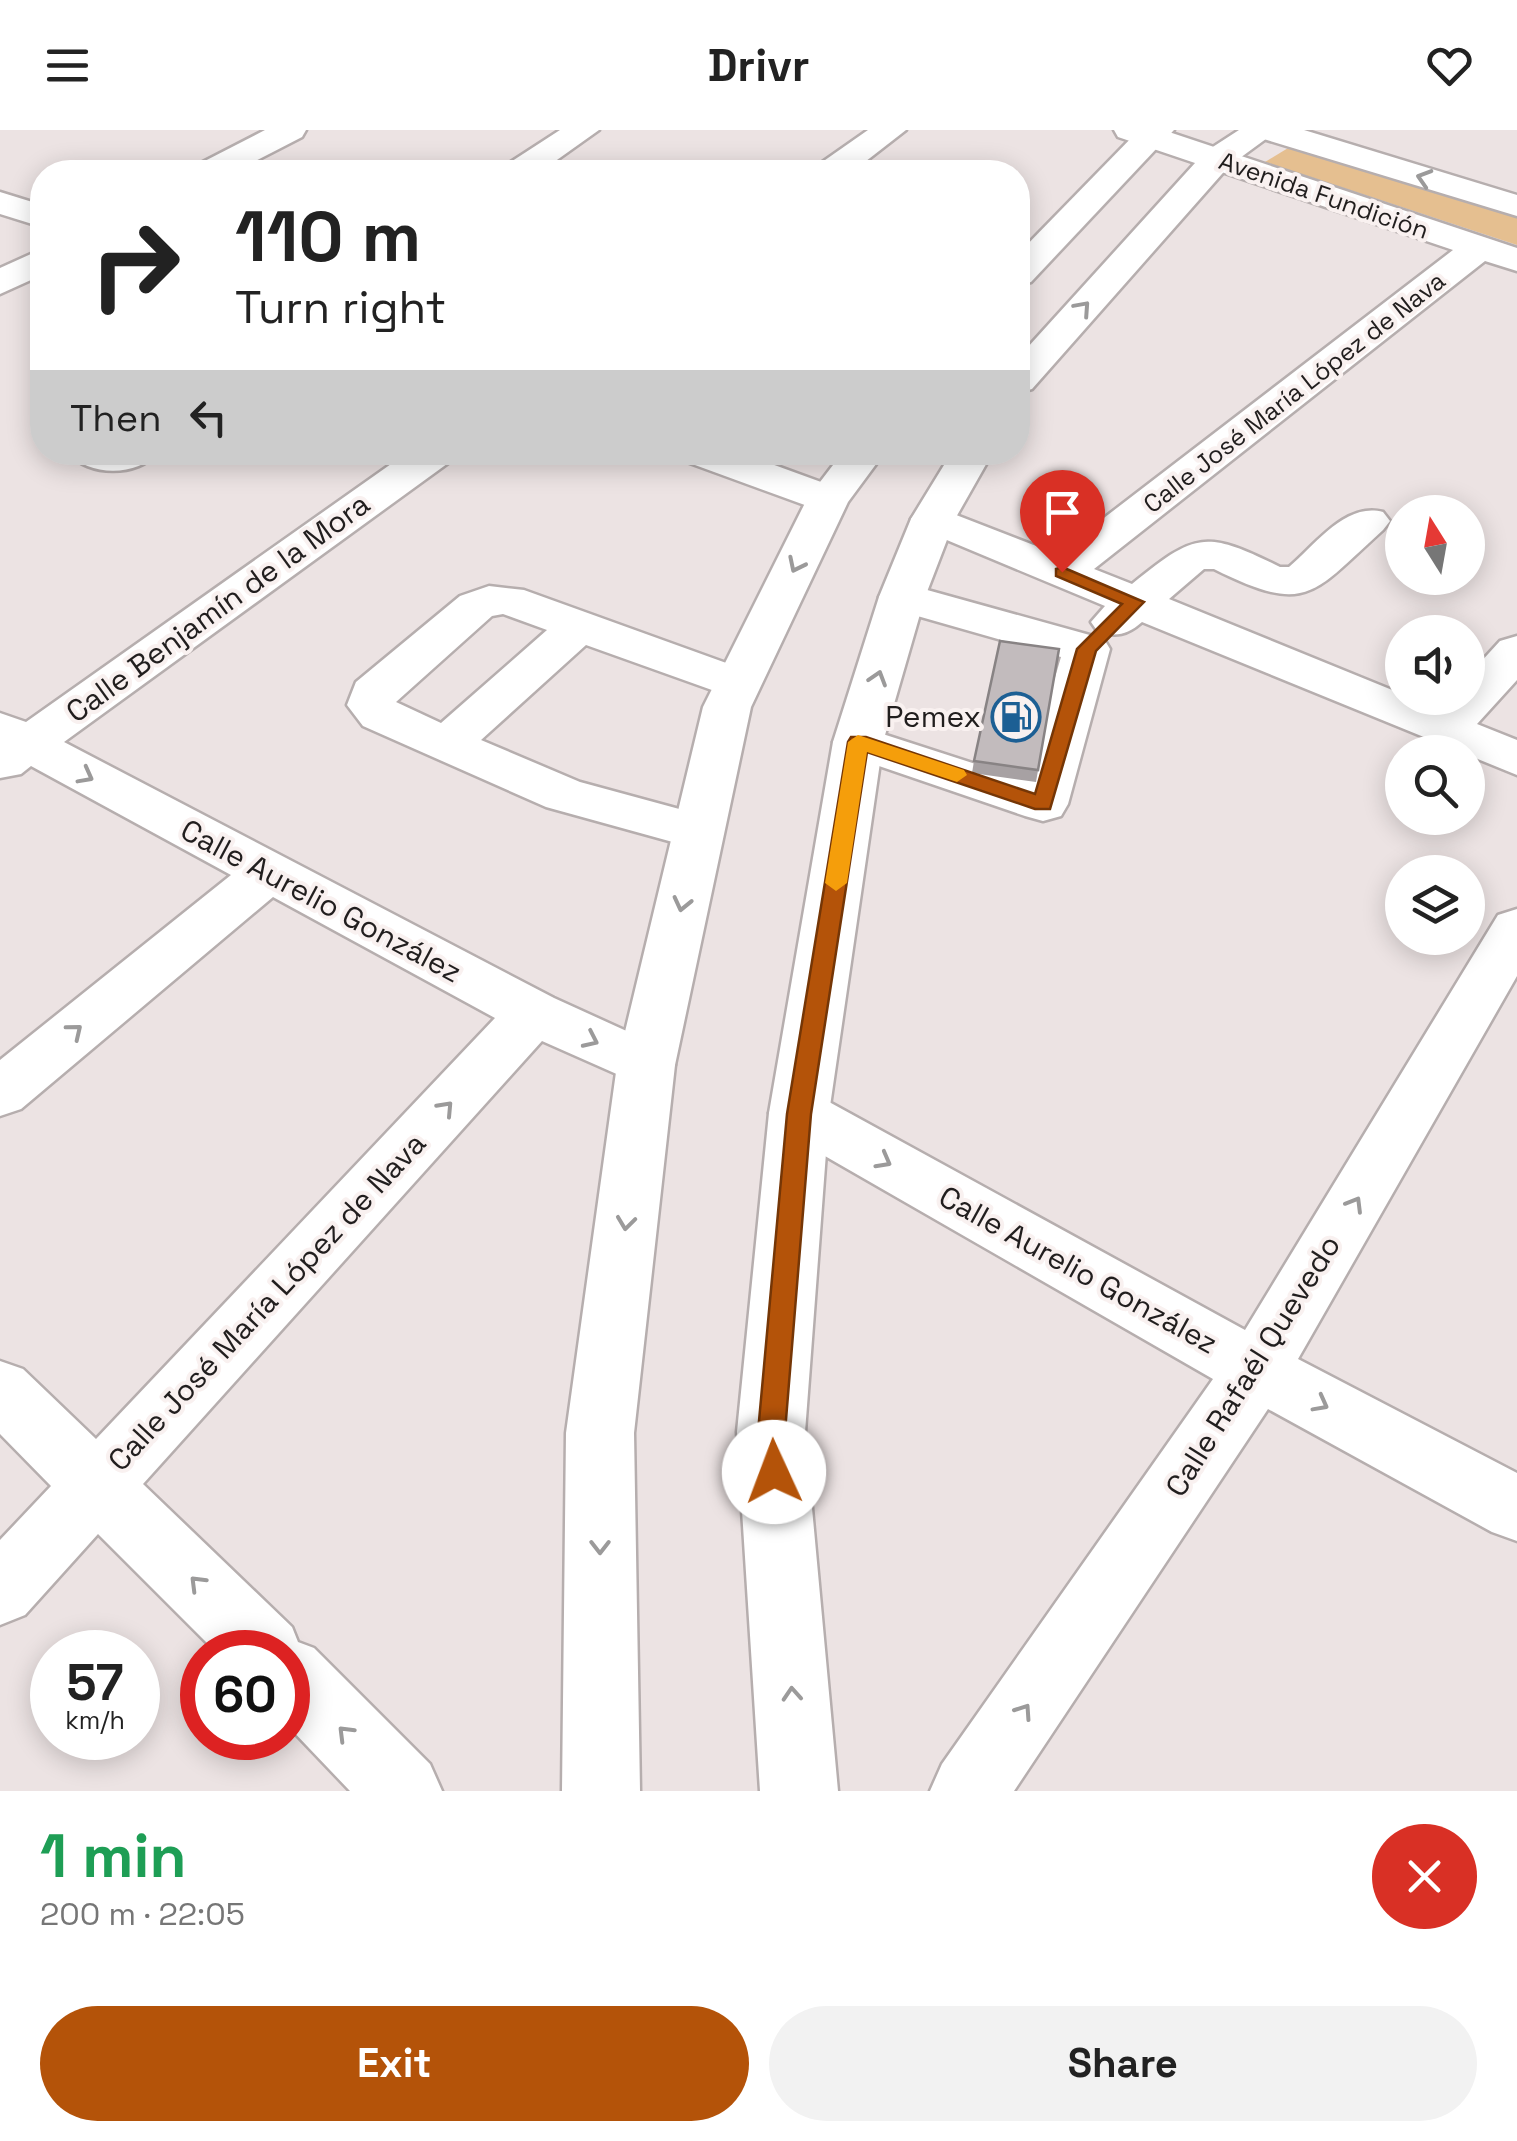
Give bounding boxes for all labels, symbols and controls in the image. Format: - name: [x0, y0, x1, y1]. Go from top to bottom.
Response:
- text: Drivr: [707, 37, 810, 94]
- icon: menu: [40, 38, 95, 93]
- icon: heart: [1422, 38, 1477, 93]
- street label: Avenida Fundición: [1215, 144, 1433, 246]
- one-way arrow: [1416, 169, 1433, 190]
- text: 110 m: [235, 192, 421, 281]
- icon: right: [70, 200, 200, 330]
- street label: Calle José María López de Nava: [1137, 264, 1451, 520]
- text: Turn right: [235, 279, 446, 336]
- one-way arrow: [1071, 301, 1089, 320]
- icon: left: [181, 390, 236, 445]
- text: Then: [70, 394, 161, 442]
- pin: [1020, 470, 1105, 573]
- street label: Calle Benjamín de la Mora: [58, 484, 377, 731]
- icon: arrive: [1035, 485, 1090, 540]
- north arrow: [1385, 495, 1485, 595]
- map controls: [1385, 495, 1485, 955]
- one-way arrow: [789, 555, 809, 573]
- button: sound: [1385, 615, 1485, 715]
- one-way arrow: [866, 671, 887, 688]
- fuel station icon: Pemex: [990, 691, 1042, 743]
- place label: Pemex: [885, 697, 981, 736]
- button: search: [1385, 735, 1485, 835]
- one-way arrow: [75, 763, 93, 783]
- street label: Calle Aurelio González: [174, 810, 468, 991]
- button: layers: [1385, 855, 1485, 955]
- one-way arrow: [673, 895, 694, 912]
- one-way arrow: [64, 1025, 82, 1043]
- one-way arrow: [581, 1027, 599, 1047]
- one-way arrow: [434, 1101, 452, 1120]
- street label: Calle José María López de Nava: [99, 1124, 434, 1479]
- one-way arrow: [873, 1149, 891, 1168]
- street label: Calle Aurelio González: [932, 1177, 1224, 1362]
- one-way arrow: [1343, 1197, 1362, 1215]
- one-way arrow: [616, 1216, 637, 1232]
- street label: Calle Rafaél Quevedo: [1156, 1228, 1349, 1504]
- one-way arrow: [1310, 1392, 1328, 1411]
- position arrow: [722, 1420, 826, 1524]
- one-way arrow: [589, 1540, 611, 1555]
- one-way arrow: [191, 1577, 209, 1595]
- speed limit sign: 60: [180, 1630, 310, 1760]
- text: 57: [66, 1651, 124, 1715]
- one-way arrow: [781, 1685, 803, 1701]
- one-way arrow: [1012, 1703, 1030, 1722]
- text: km/h: [65, 1704, 125, 1736]
- one-way arrow: [339, 1726, 357, 1744]
- text: 1 min: [40, 1818, 187, 1895]
- button: close: [1372, 1824, 1477, 1929]
- text: 200 m · 22:05: [40, 1894, 245, 1934]
- button: Exit: [40, 2006, 749, 2121]
- button: Share: [769, 2006, 1477, 2121]

